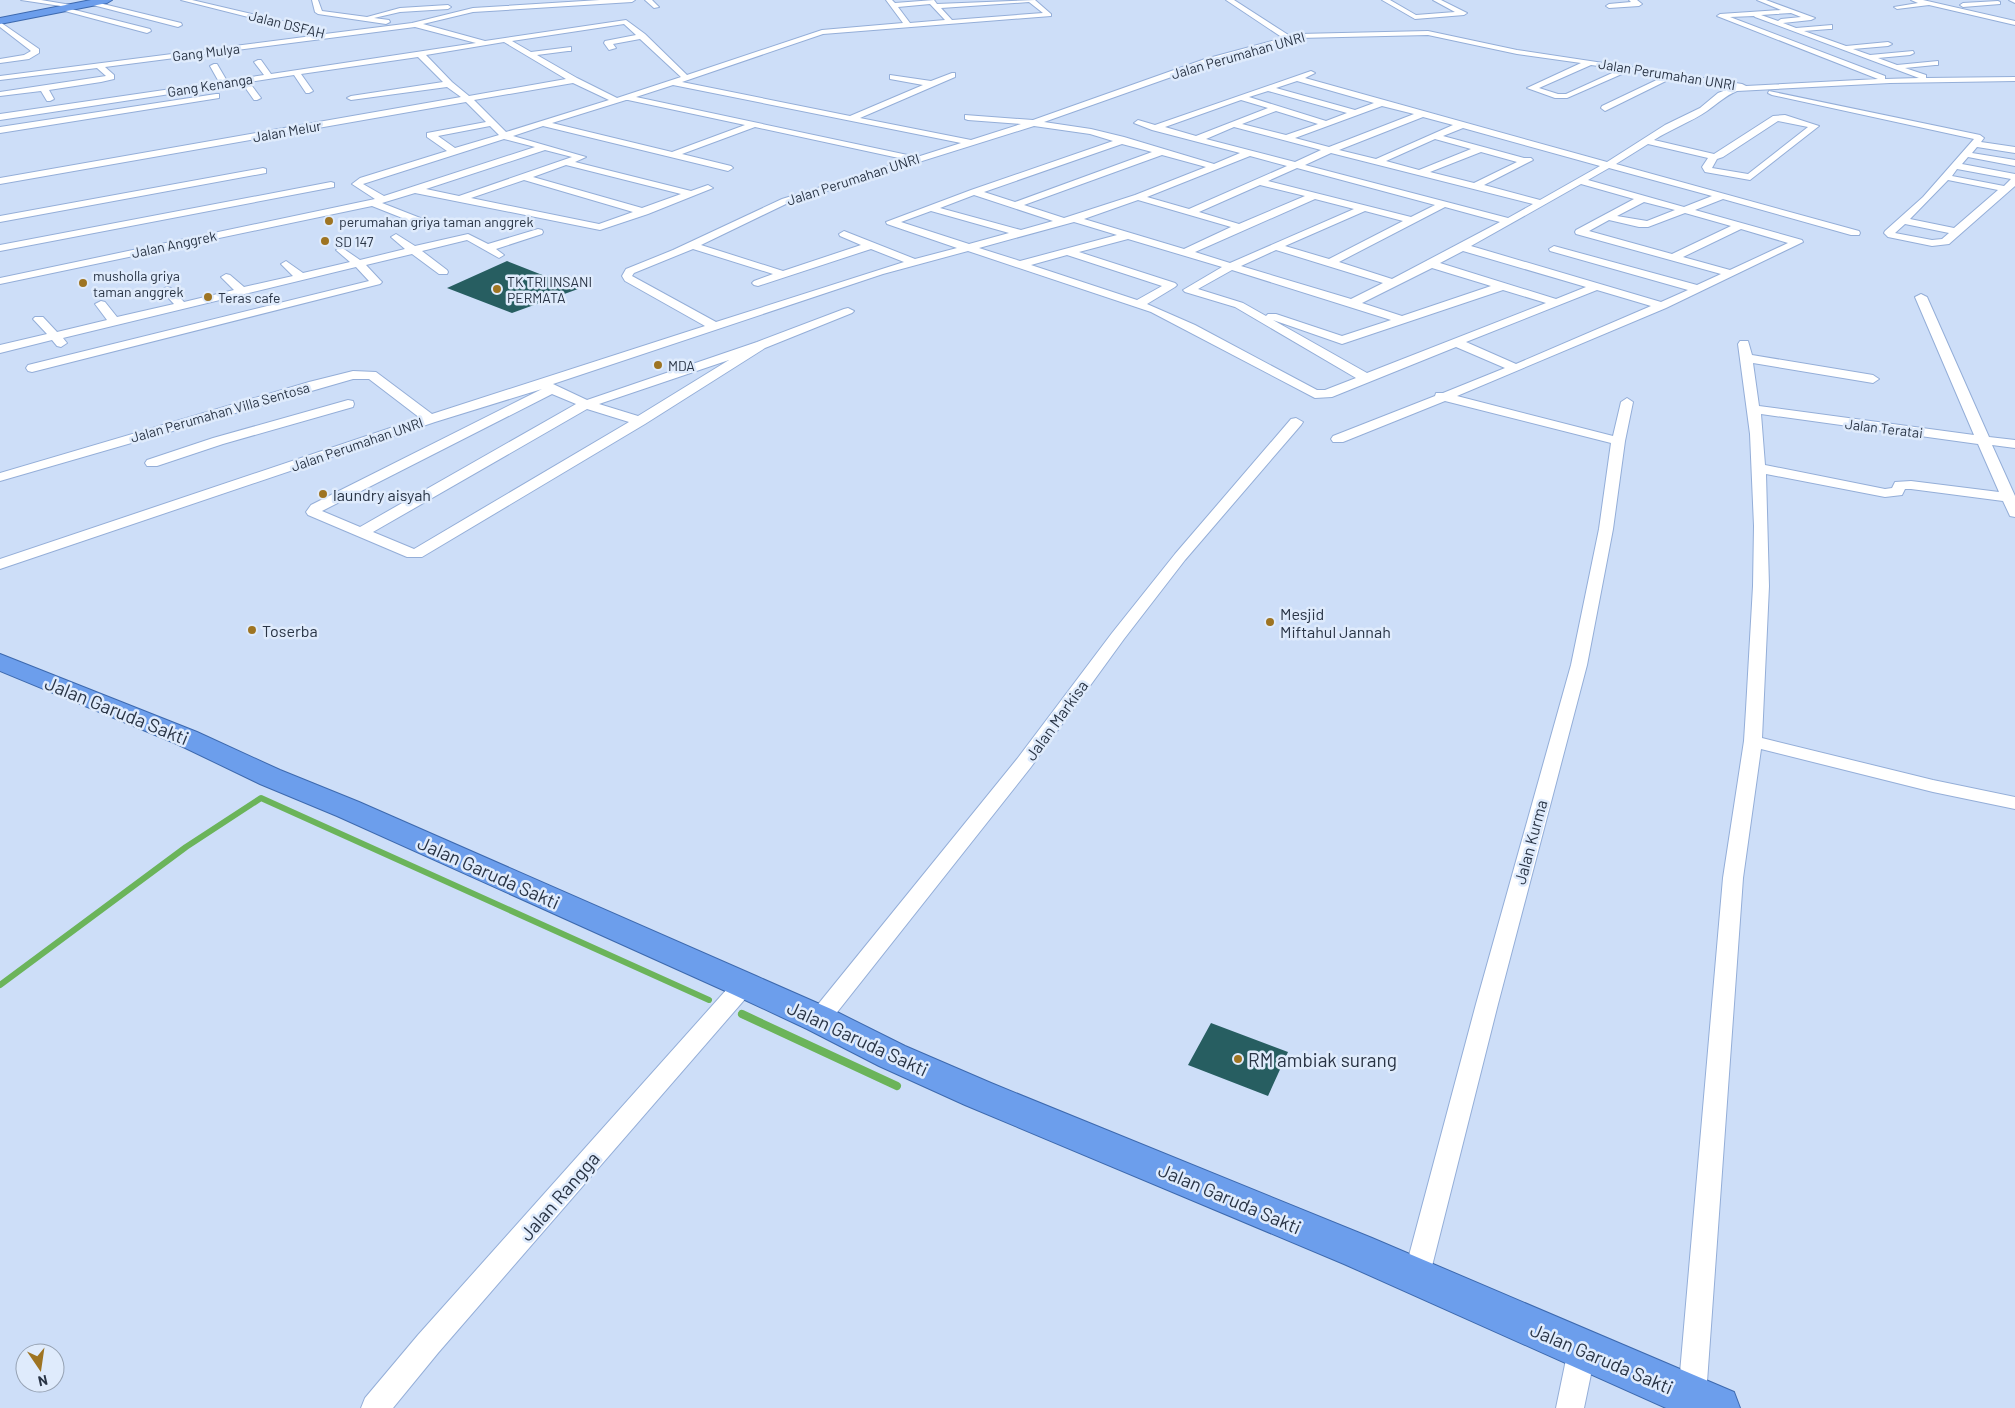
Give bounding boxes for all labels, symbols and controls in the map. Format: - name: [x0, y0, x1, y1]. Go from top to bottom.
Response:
- street label: Jalan DSFAH: [247, 6, 327, 42]
- street label: Jalan Perumahan UNRI: [1169, 28, 1307, 82]
- street label: Gang Mulya: [171, 39, 241, 65]
- street label: Jalan Perumahan UNRI: [1597, 55, 1737, 93]
- street label: Gang Kenanga: [166, 70, 254, 100]
- street label: Jalan Melur: [251, 117, 323, 145]
- street label: Jalan Perumahan UNRI: [784, 150, 922, 208]
- place label: perumahan griya taman anggrek: [339, 213, 533, 230]
- marker: perumahan griya taman anggrek: [323, 215, 335, 227]
- street label: Jalan Anggrek: [130, 227, 218, 261]
- place label: SD 147: [335, 233, 374, 250]
- marker: SD 147: [319, 235, 331, 247]
- place label: musholla griya taman anggrek: [93, 267, 184, 300]
- place label: TK TRI INSANI PERMATA: [507, 273, 592, 306]
- marker: musholla griya taman anggrek: [77, 277, 89, 289]
- marker: TK TRI INSANI PERMATA: [491, 283, 503, 295]
- place label: Teras cafe: [218, 289, 280, 306]
- marker: Teras cafe: [202, 291, 214, 303]
- place label: MDA: [668, 357, 695, 374]
- marker: MDA: [652, 359, 664, 371]
- street label: Jalan Perumahan Villa Sentosa: [128, 378, 312, 446]
- street label: Jalan Perumahan UNRI: [289, 413, 425, 475]
- street label: Jalan Teratai: [1844, 415, 1924, 441]
- place label: laundry aisyah: [333, 485, 431, 504]
- marker: laundry aisyah: [317, 488, 329, 500]
- place label: Mesjid Miftahul Jannah: [1280, 604, 1391, 641]
- marker: Mesjid Miftahul Jannah: [1264, 616, 1276, 628]
- place label: Toserba: [262, 621, 318, 640]
- marker: Toserba: [246, 624, 258, 636]
- street label: Jalan Garuda Sakti: [42, 671, 192, 749]
- street label: Jalan Markisa: [1021, 676, 1091, 764]
- street label: Jalan Kurma: [1510, 798, 1550, 886]
- street label: Jalan Garuda Sakti: [414, 830, 564, 914]
- street label: Jalan Garuda Sakti: [784, 995, 932, 1081]
- place label: RM ambiak surang: [1248, 1048, 1397, 1071]
- marker: RM ambiak surang: [1232, 1053, 1244, 1065]
- street label: Jalan Rangga: [514, 1147, 604, 1245]
- street label: Jalan Garuda Sakti: [1155, 1158, 1305, 1238]
- street label: Jalan Garuda Sakti: [1527, 1318, 1677, 1398]
- north arrow: [15, 1343, 65, 1393]
- text: N: [37, 1372, 49, 1390]

